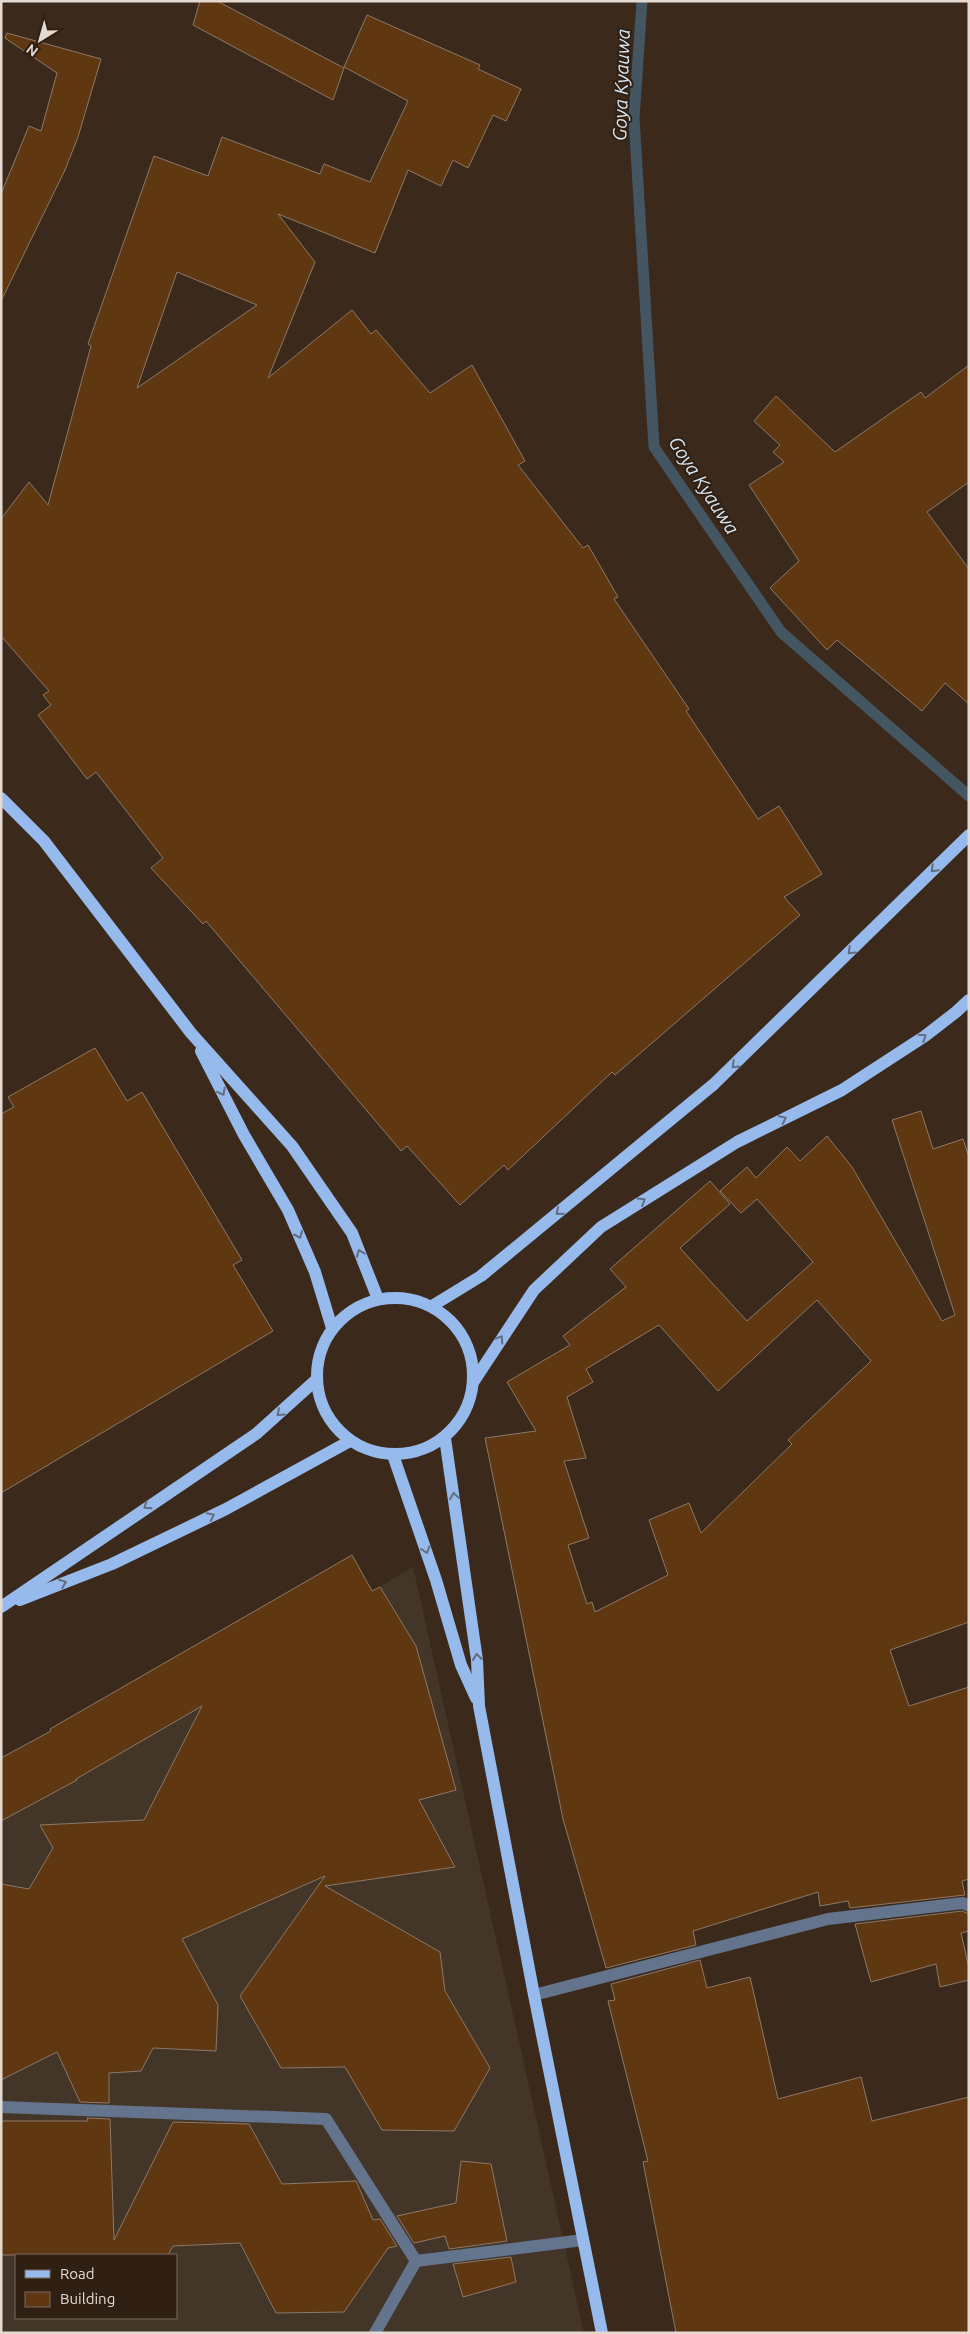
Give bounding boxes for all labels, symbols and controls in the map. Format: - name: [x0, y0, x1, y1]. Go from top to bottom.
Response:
- north arrow: [15, 15, 65, 65]
- water label: Goya Kyauwa: [608, 29, 634, 141]
- text: N: [23, 41, 41, 60]
- water label: Goya Kyauwa: [664, 432, 744, 538]
- one-way arrow: [931, 863, 940, 872]
- one-way arrow: [848, 946, 857, 955]
- one-way arrow: [917, 1034, 926, 1043]
- one-way arrow: [731, 1059, 740, 1068]
- one-way arrow: [216, 1087, 226, 1096]
- one-way arrow: [777, 1115, 786, 1125]
- one-way arrow: [637, 1198, 646, 1207]
- one-way arrow: [556, 1207, 565, 1216]
- one-way arrow: [292, 1230, 303, 1239]
- one-way arrow: [356, 1249, 366, 1258]
- one-way arrow: [494, 1336, 503, 1345]
- one-way arrow: [276, 1407, 285, 1416]
- one-way arrow: [449, 1492, 460, 1500]
- one-way arrow: [143, 1500, 153, 1509]
- one-way arrow: [206, 1512, 215, 1522]
- one-way arrow: [420, 1546, 430, 1554]
- one-way arrow: [58, 1579, 67, 1589]
- one-way arrow: [472, 1653, 483, 1661]
- legend: [15, 2254, 178, 2319]
- text: Road: [60, 2265, 95, 2282]
- text: Building: [60, 2290, 115, 2307]

